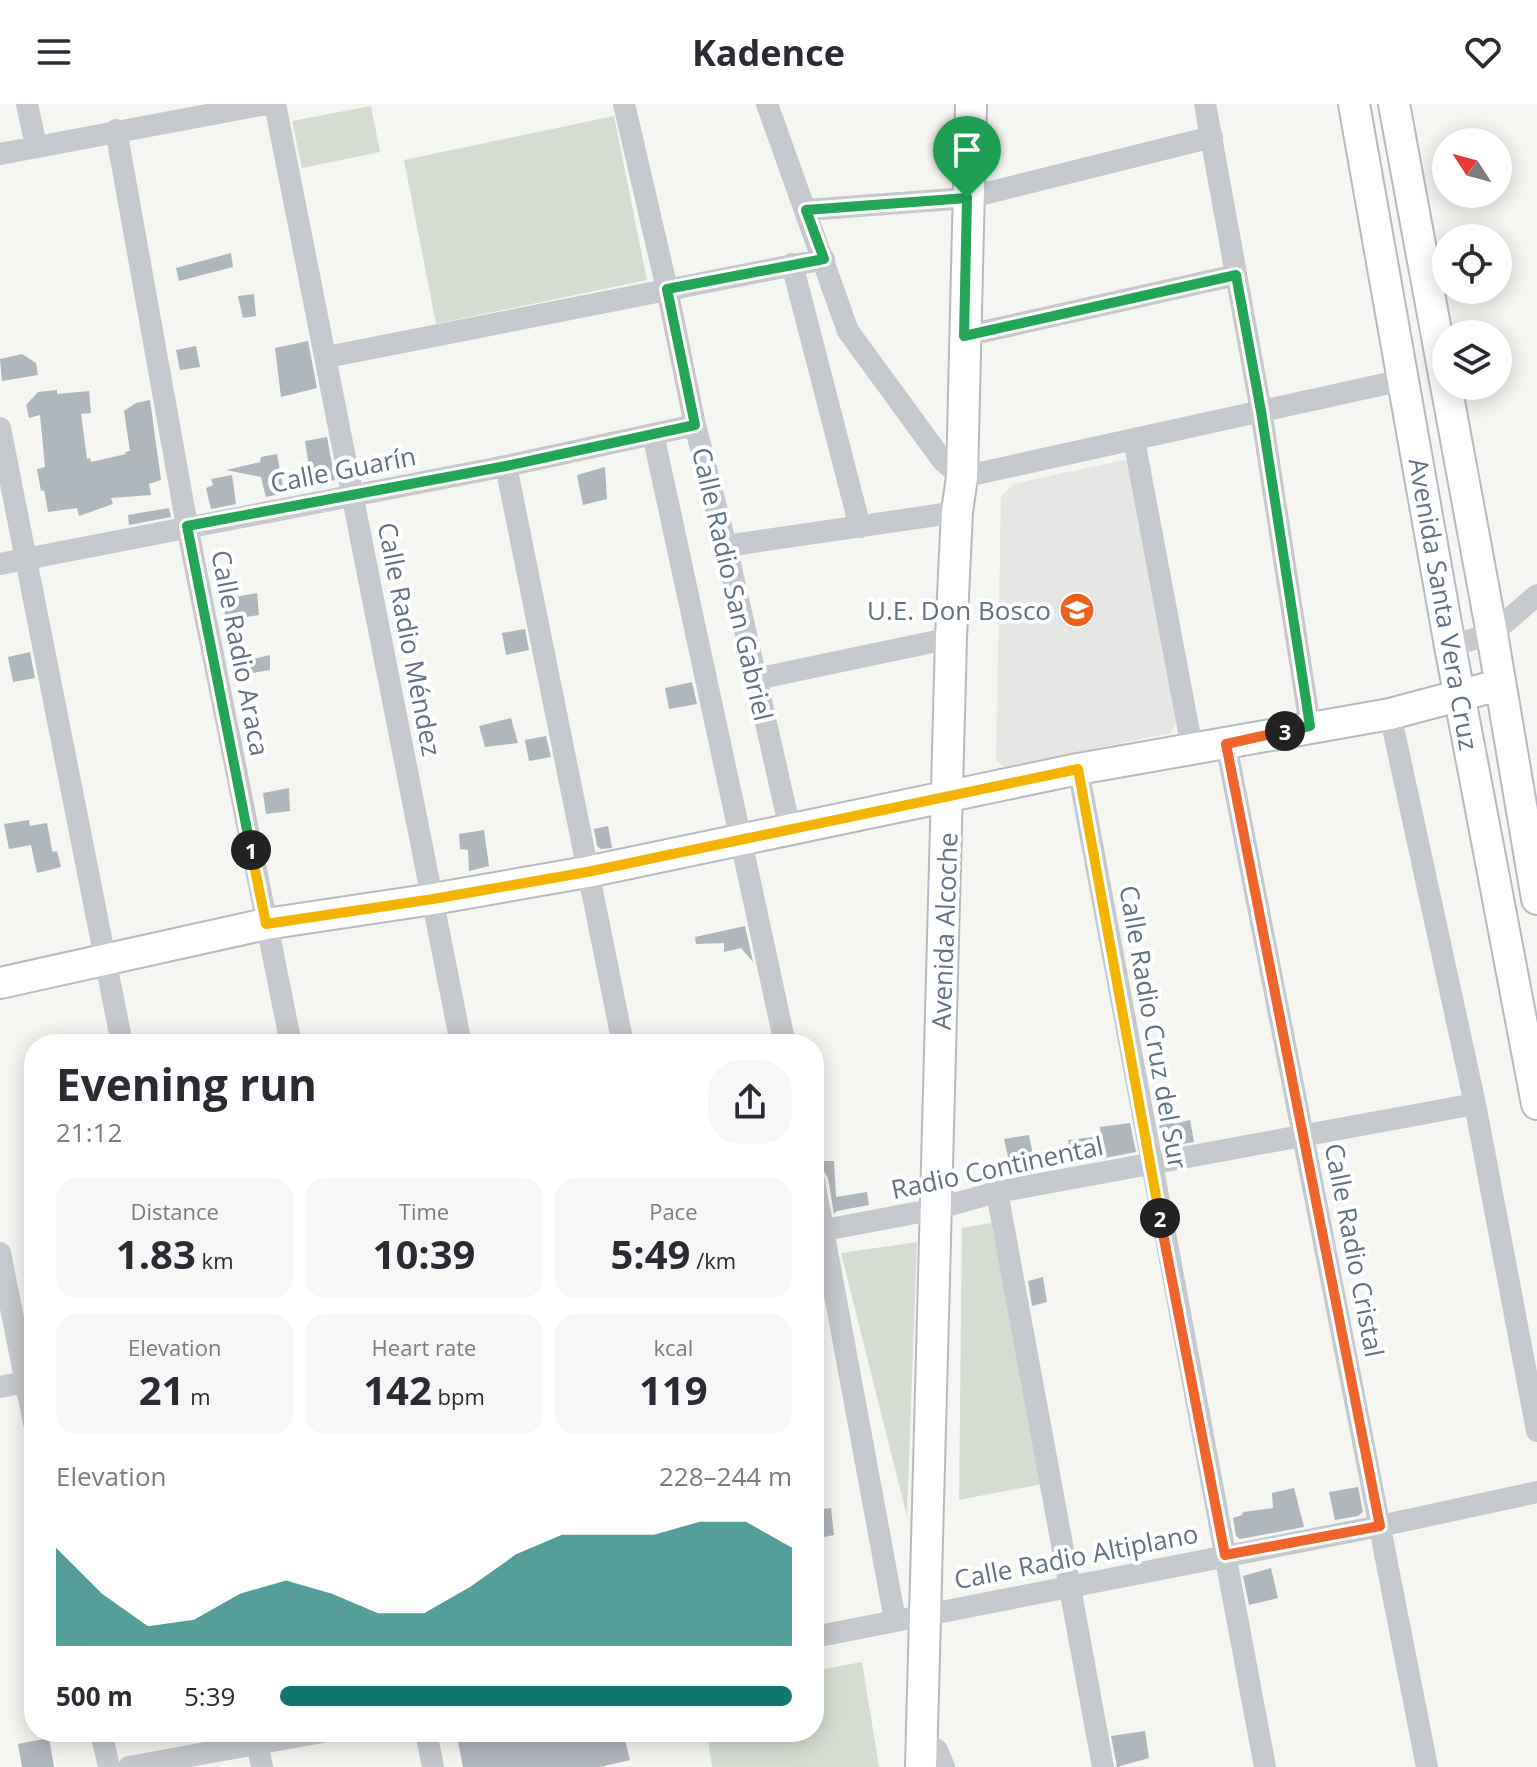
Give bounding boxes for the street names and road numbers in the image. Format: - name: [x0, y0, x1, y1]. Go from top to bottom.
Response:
- street label: Calle Guarín: [267, 437, 419, 501]
- street label: Calle Radio San Gabriel: [684, 444, 782, 724]
- street label: Avenida Santa Vera Cruz: [1401, 455, 1487, 753]
- street label: Calle Radio Méndez: [370, 519, 450, 759]
- street label: Calle Radio Araca: [203, 547, 279, 759]
- street label: Avenida Alcoche: [923, 832, 965, 1030]
- street label: Calle Radio Cruz del Sur: [1111, 882, 1197, 1172]
- street label: Radio Continental: [888, 1127, 1106, 1207]
- street label: Calle Radio Cristal: [1317, 1140, 1393, 1360]
- street label: Calle Radio Altiplano: [951, 1515, 1201, 1597]

